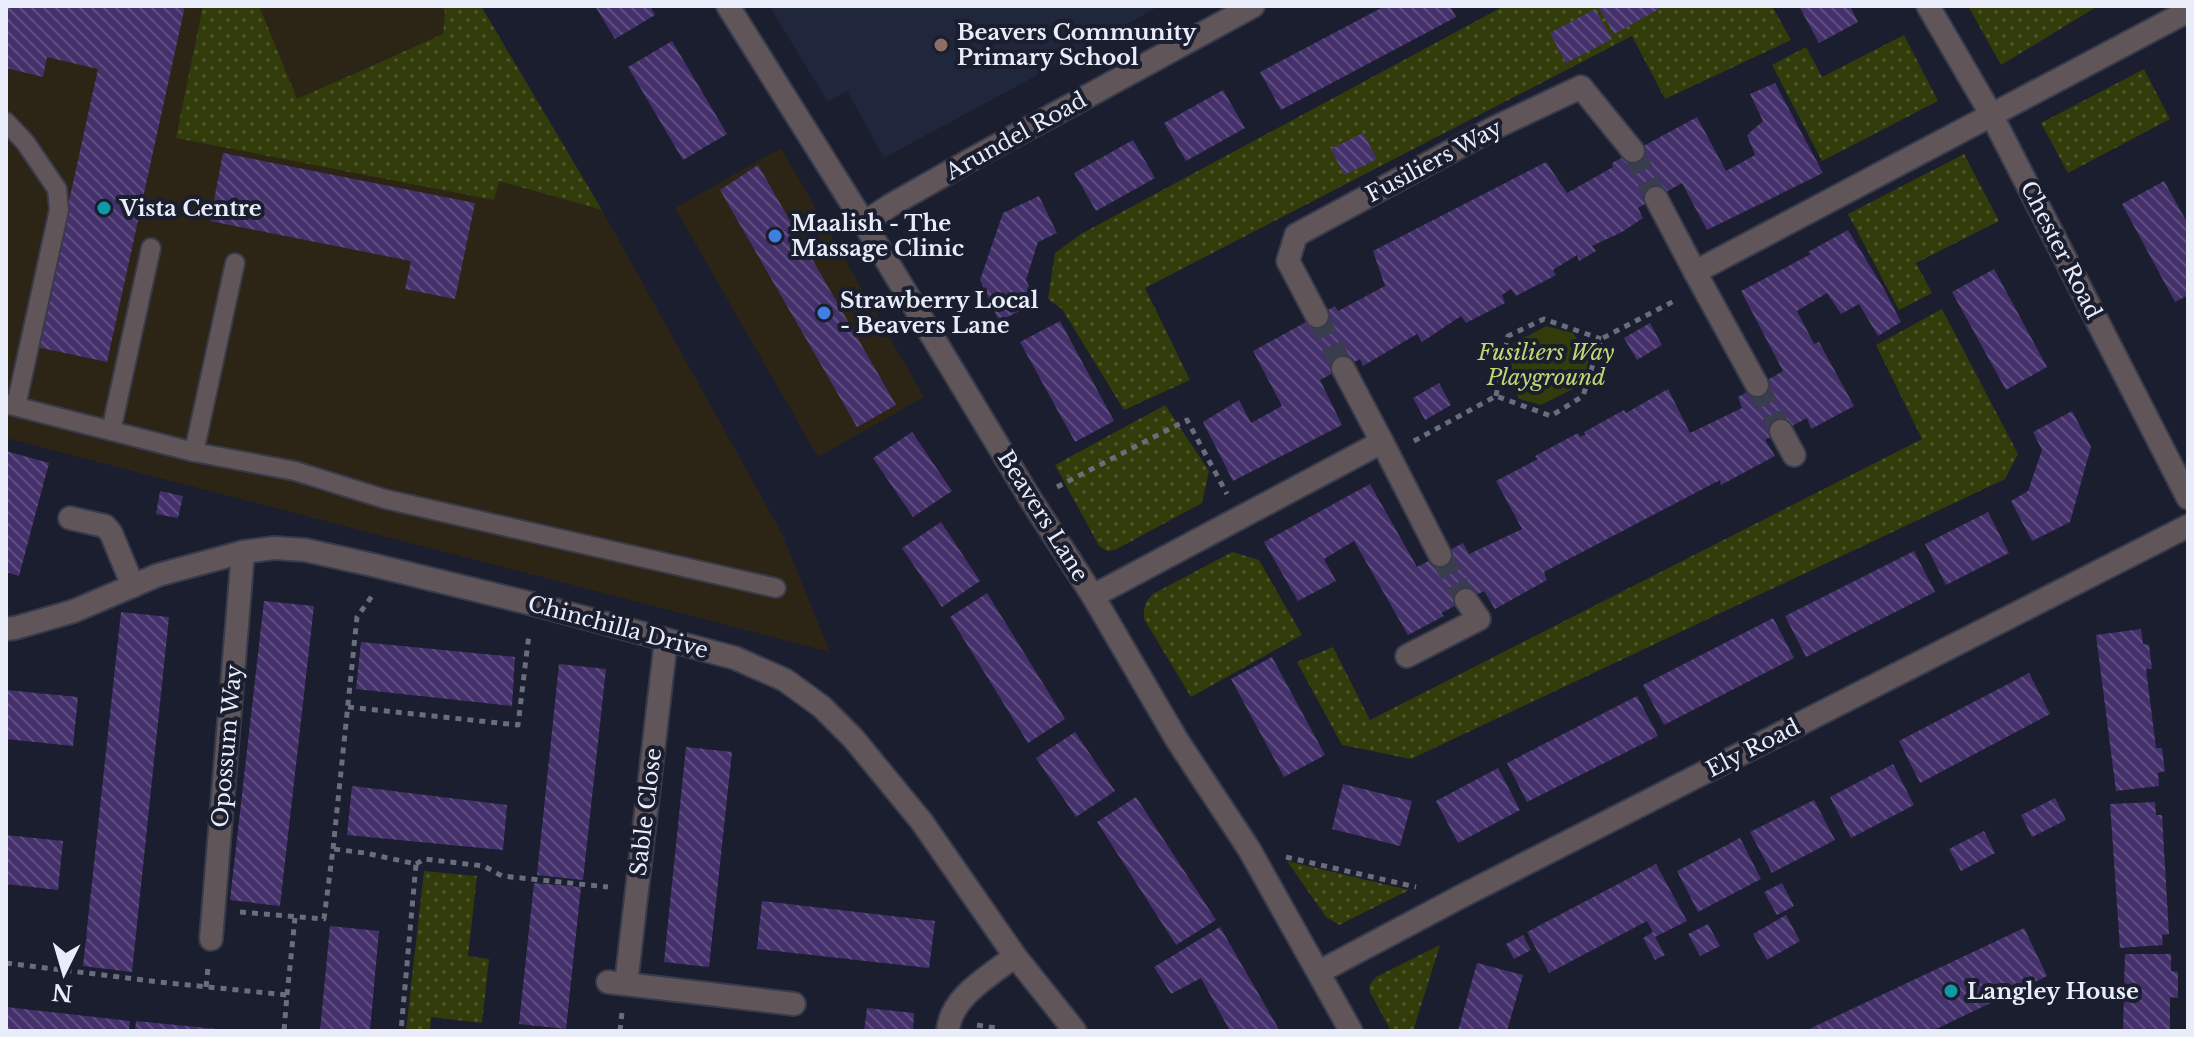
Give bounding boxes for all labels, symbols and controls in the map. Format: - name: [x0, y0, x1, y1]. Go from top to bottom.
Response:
- place label: Beavers Community Primary School: [957, 19, 1197, 71]
- marker: Beavers Community Primary School: [932, 36, 950, 54]
- street label: Arundel Road: [940, 86, 1091, 186]
- street label: Fusiliers Way: [1361, 114, 1507, 208]
- street label: Chester Road: [2015, 177, 2107, 324]
- place label: Vista Centre: [119, 195, 262, 222]
- marker: Vista Centre: [95, 199, 113, 217]
- place label: Maalish - The Massage Clinic: [791, 210, 964, 262]
- marker: Maalish - The Massage Clinic: [766, 227, 784, 245]
- place label: Strawberry Local - Beavers Lane: [840, 287, 1039, 339]
- marker: Strawberry Local - Beavers Lane: [815, 304, 833, 322]
- park label: Fusiliers Way Playground: [1477, 339, 1615, 391]
- street label: Beavers Lane: [992, 445, 1094, 587]
- street label: Chinchilla Drive: [525, 590, 711, 664]
- street label: Opossum Way: [206, 663, 248, 829]
- street label: Ely Road: [1702, 713, 1804, 783]
- street label: Sable Close: [625, 747, 667, 877]
- north arrow: [24, 933, 104, 1013]
- text: N: [51, 978, 74, 1007]
- place label: Langley House: [1967, 978, 2139, 1005]
- marker: Langley House: [1942, 982, 1960, 1000]

